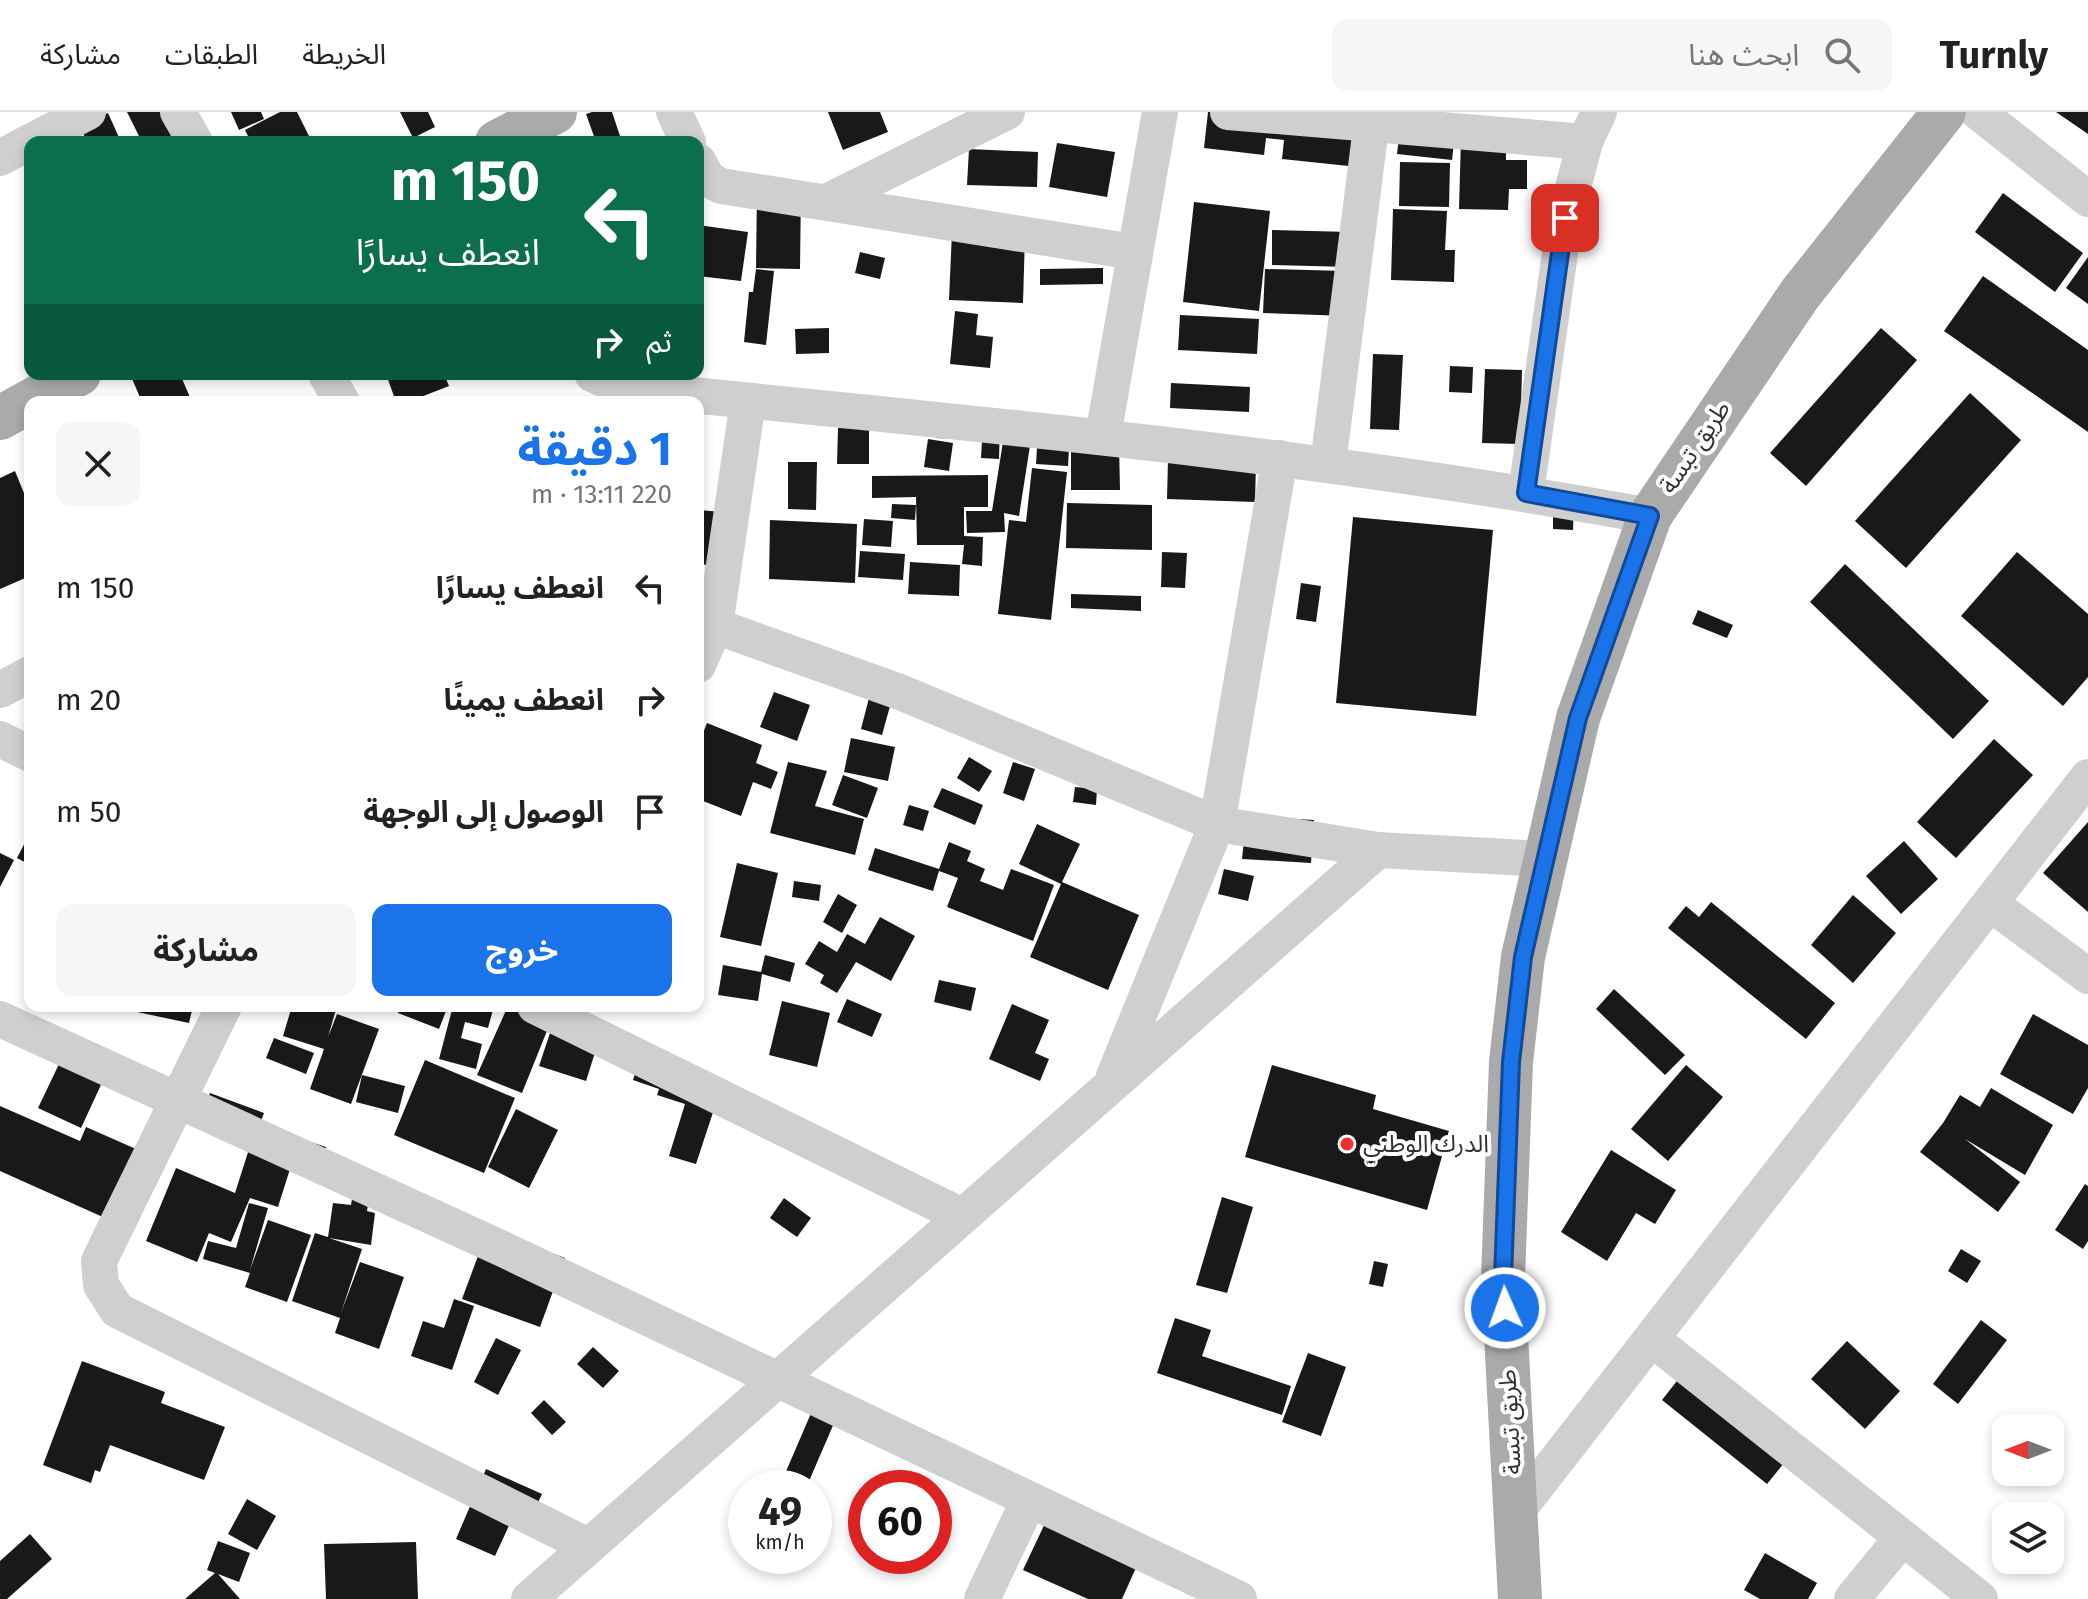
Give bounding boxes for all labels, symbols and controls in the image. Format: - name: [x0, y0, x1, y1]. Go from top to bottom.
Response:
- search box: [1332, 19, 1892, 91]
- text: Turnly: [1940, 32, 2048, 78]
- icon: search: [1820, 33, 1864, 77]
- text: ابحث هنا: [1688, 37, 1800, 73]
- text: مشاركة: [40, 38, 121, 71]
- text: الطبقات: [165, 38, 258, 71]
- text: الخريطة: [302, 38, 386, 71]
- text: 150 m: [391, 148, 540, 215]
- icon: left: [568, 168, 672, 272]
- pin: [1531, 184, 1599, 252]
- icon: arrive: [1543, 196, 1587, 240]
- text: انعطف يسارًا: [356, 231, 540, 275]
- icon: right: [586, 320, 630, 364]
- text: ثم: [646, 324, 672, 360]
- street label: طريق تبسة: [1654, 395, 1737, 499]
- text: 1 دقيقة: [518, 420, 672, 478]
- button: close: [56, 422, 140, 506]
- text: 220 m · 13:11: [531, 479, 672, 510]
- icon: left: [628, 566, 672, 610]
- text: 150 m: [56, 570, 134, 606]
- text: انعطف يسارًا: [436, 570, 604, 606]
- icon: right: [628, 678, 672, 722]
- text: 20 m: [56, 682, 121, 718]
- text: انعطف يمينًا: [444, 682, 604, 718]
- icon: arrive: [628, 790, 672, 834]
- text: 50 m: [56, 794, 121, 830]
- text: الوصول إلى الوجهة: [363, 794, 604, 830]
- button: مشاركة: [56, 904, 356, 996]
- button: خروج: [372, 904, 672, 996]
- place label: الدرك الوطني: [1363, 1130, 1489, 1163]
- marker: الدرك الوطني: [1338, 1135, 1356, 1153]
- position arrow: [1463, 1266, 1547, 1350]
- street label: طريق تبسة: [1493, 1369, 1528, 1475]
- north arrow: [1992, 1414, 2064, 1486]
- map controls: [1992, 1414, 2064, 1574]
- speed limit sign: 60: [848, 1470, 952, 1574]
- text: 49: [758, 1488, 802, 1536]
- button: layers: [1992, 1502, 2064, 1574]
- text: km/h: [755, 1530, 805, 1554]

